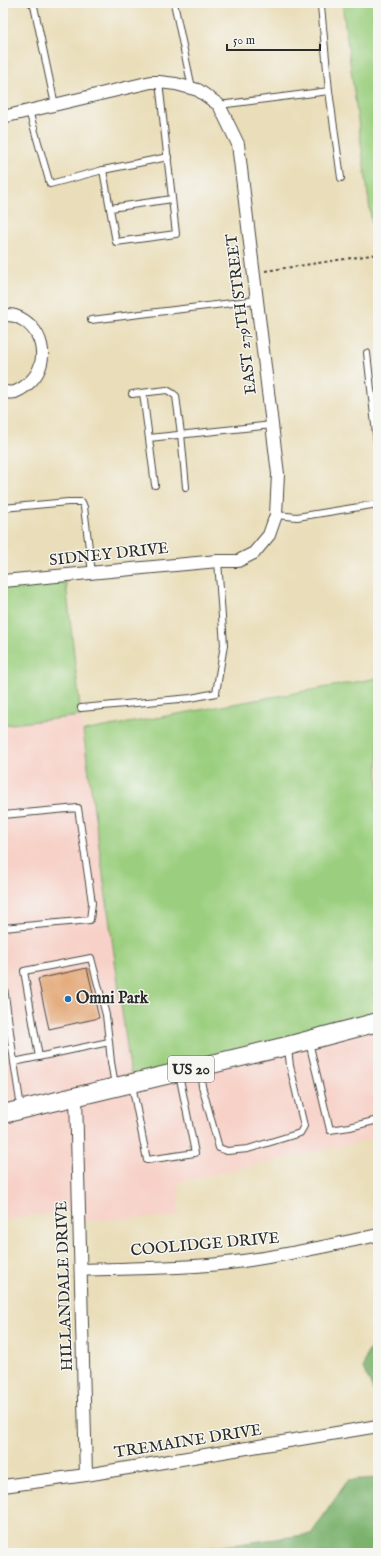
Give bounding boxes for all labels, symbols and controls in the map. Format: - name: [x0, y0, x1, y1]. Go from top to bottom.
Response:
- scale bar: [227, 26, 320, 52]
- text: 50 m: [233, 33, 255, 48]
- street label: EAST 279TH STREET: [222, 232, 262, 395]
- street label: SIDNEY DRIVE: [48, 539, 170, 571]
- place label: Omni Park: [76, 989, 149, 1009]
- marker: Omni Park: [63, 994, 73, 1004]
- road number: US 20: [168, 1056, 214, 1082]
- street label: HILLANDALE DRIVE: [52, 1200, 78, 1372]
- street label: COOLIDGE DRIVE: [130, 1229, 280, 1261]
- street label: TREMAINE DRIVE: [113, 1420, 263, 1464]

